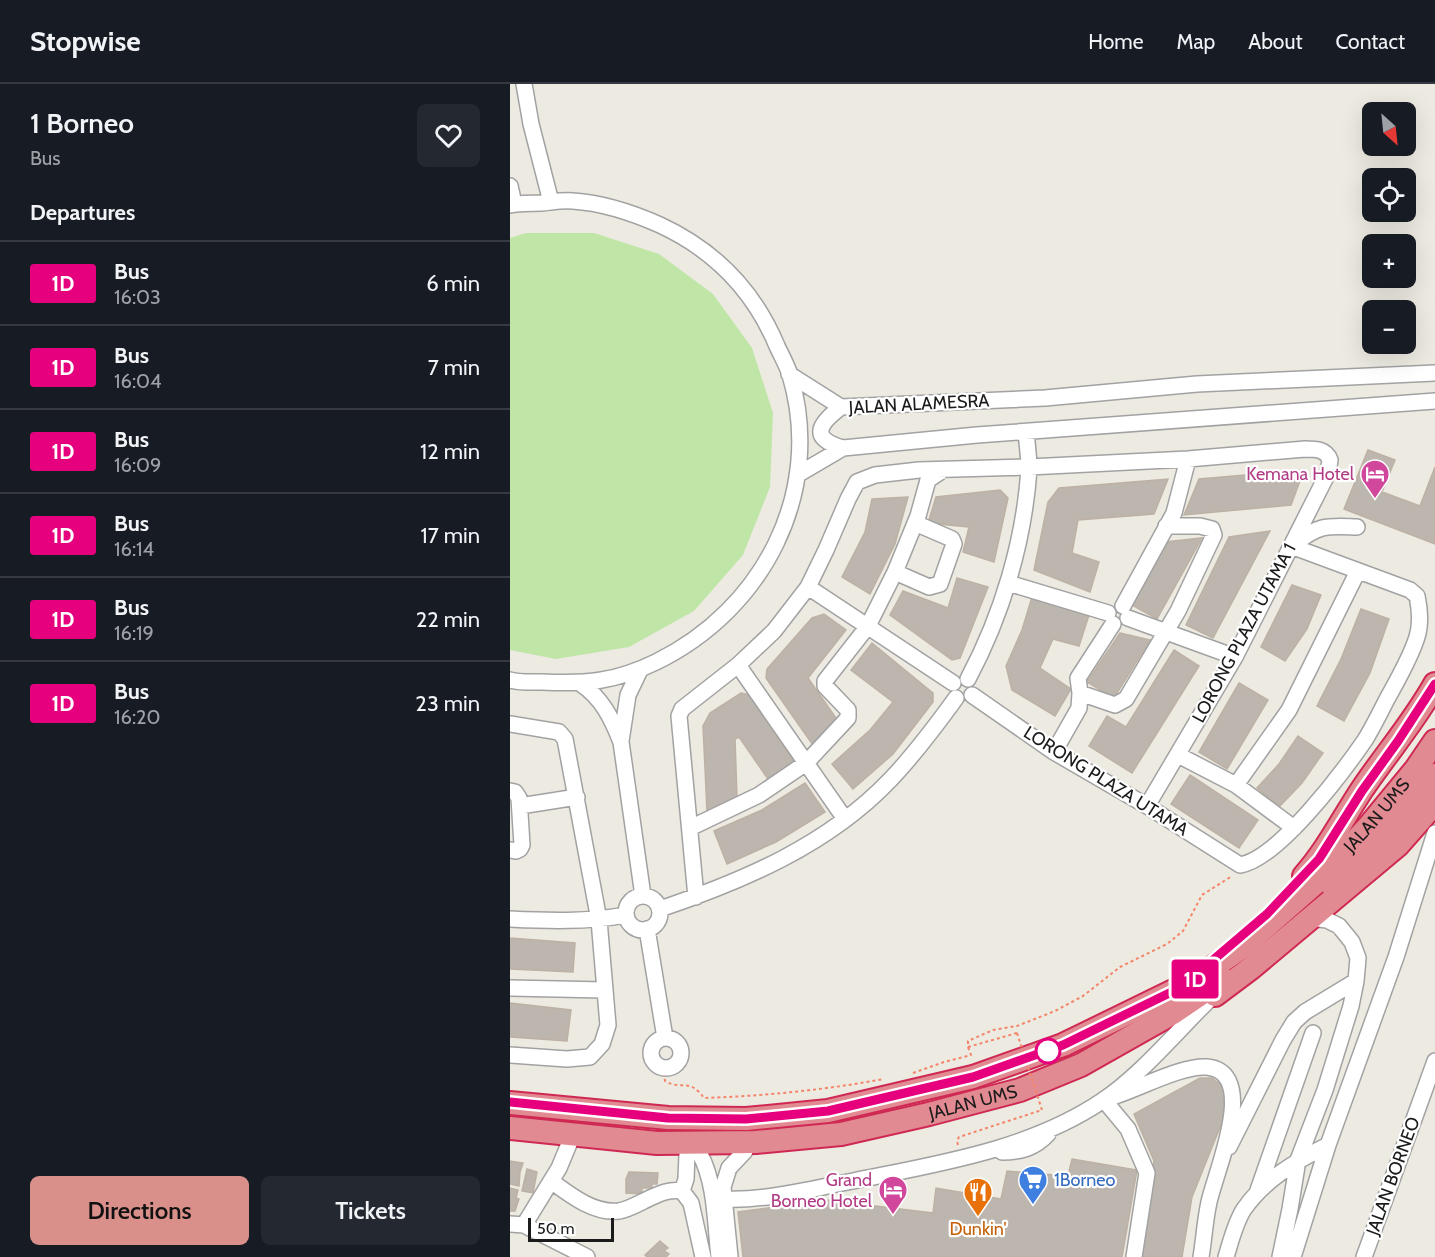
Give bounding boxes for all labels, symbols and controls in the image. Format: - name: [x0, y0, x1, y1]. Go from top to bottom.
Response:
- text: Stopwise: [30, 24, 141, 58]
- text: Home: [1088, 29, 1144, 54]
- text: Map: [1177, 29, 1215, 54]
- text: About: [1248, 29, 1302, 54]
- text: Contact: [1335, 29, 1405, 54]
- north arrow: [1362, 102, 1416, 156]
- map controls: [1362, 102, 1416, 354]
- button: heart: [417, 104, 480, 167]
- text: 1 Borneo: [30, 106, 134, 140]
- text: Bus: [30, 146, 61, 170]
- button: locate: [1362, 168, 1416, 222]
- text: Departures: [30, 199, 135, 226]
- button: +: [1362, 234, 1416, 288]
- text: Bus: [114, 258, 149, 285]
- text: 6 min: [426, 270, 480, 297]
- text: 1D: [52, 271, 74, 296]
- text: 16:03: [114, 285, 161, 309]
- button: −: [1362, 300, 1416, 354]
- text: Bus: [114, 342, 149, 369]
- text: 7 min: [428, 354, 480, 381]
- text: 1D: [52, 355, 74, 380]
- text: 16:04: [114, 369, 162, 393]
- street label: JALAN ALAMESRA: [847, 389, 990, 419]
- text: Bus: [114, 426, 149, 453]
- text: 12 min: [420, 438, 480, 465]
- text: 1D: [52, 439, 74, 464]
- text: 16:09: [114, 453, 161, 477]
- hotel icon: Kemana Hotel: [1359, 458, 1391, 500]
- place label: Kemana Hotel: [1246, 463, 1355, 485]
- text: Bus: [114, 510, 149, 537]
- text: 17 min: [421, 522, 480, 549]
- text: 1D: [52, 523, 74, 548]
- text: 16:14: [114, 537, 154, 561]
- street label: LORONG PLAZA UTAMA 1: [1187, 540, 1301, 726]
- text: Bus: [114, 594, 149, 621]
- text: 22 min: [416, 606, 480, 633]
- text: 1D: [52, 607, 74, 632]
- text: 16:19: [114, 621, 154, 645]
- text: Bus: [114, 678, 149, 705]
- text: 23 min: [415, 690, 480, 717]
- text: 1D: [52, 691, 74, 716]
- text: 16:20: [114, 705, 160, 729]
- street label: LORONG PLAZA UTAMA: [1020, 721, 1192, 841]
- street label: JALAN UMS: [1338, 774, 1415, 858]
- line badge: 1D: [1168, 960, 1222, 998]
- text: 1D: [1184, 967, 1206, 992]
- unlabelled marker: [1035, 1038, 1061, 1064]
- street label: JALAN UMS: [926, 1080, 1020, 1125]
- street label: JALAN BORNEO: [1361, 1114, 1425, 1239]
- supermarket icon: 1Borneo: [1017, 1164, 1049, 1206]
- place label: Grand Borneo Hotel: [771, 1169, 873, 1212]
- place label: 1Borneo: [1054, 1169, 1115, 1191]
- hotel icon: Grand Borneo Hotel: [877, 1174, 909, 1216]
- button: Directions: [30, 1176, 249, 1245]
- button: Tickets: [261, 1176, 480, 1245]
- restaurant icon: Dunkin': [962, 1176, 994, 1218]
- scale bar: [528, 1215, 614, 1242]
- place label: Dunkin': [949, 1218, 1007, 1240]
- text: 50 m: [537, 1219, 574, 1238]

